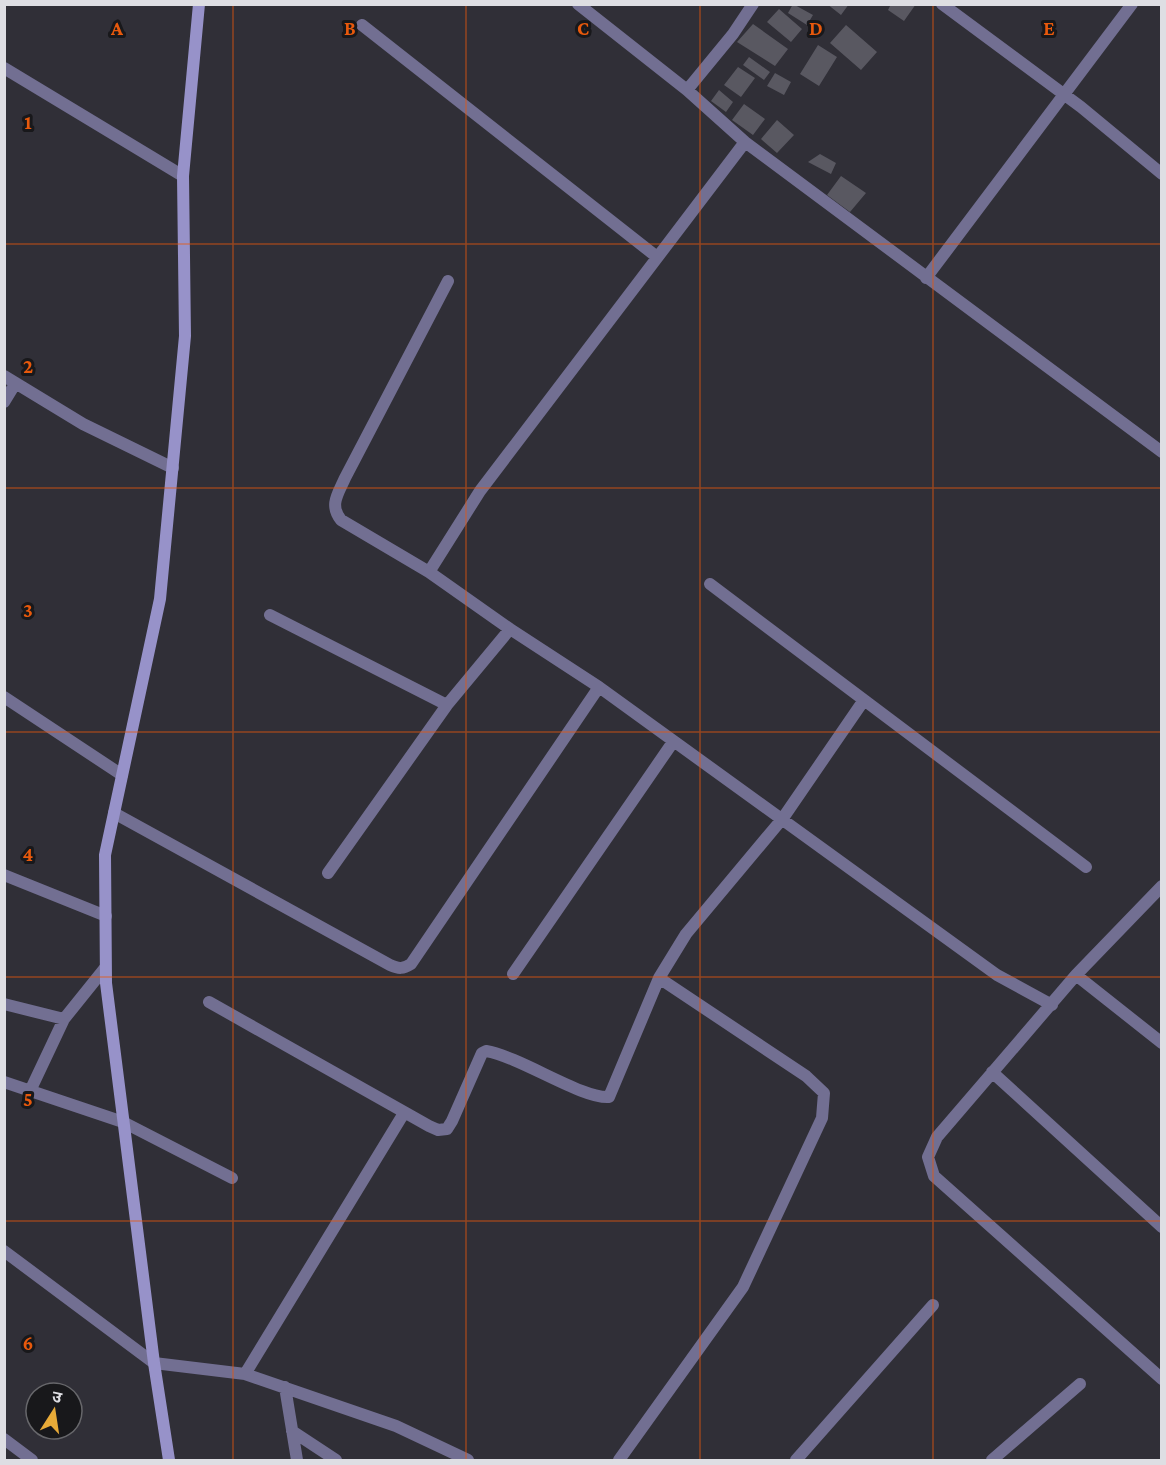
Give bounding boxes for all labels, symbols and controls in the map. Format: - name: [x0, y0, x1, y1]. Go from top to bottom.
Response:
- text: A: [110, 17, 124, 39]
- text: B: [344, 17, 356, 39]
- text: C: [577, 17, 589, 39]
- text: D: [809, 17, 823, 39]
- text: E: [1043, 17, 1055, 39]
- text: 1: [24, 111, 32, 133]
- text: 2: [23, 355, 33, 377]
- text: 3: [23, 599, 33, 621]
- text: 4: [23, 843, 34, 865]
- text: 5: [23, 1088, 33, 1110]
- text: 6: [23, 1332, 33, 1354]
- north arrow: [24, 1381, 84, 1441]
- text: उ: [51, 1388, 64, 1406]

